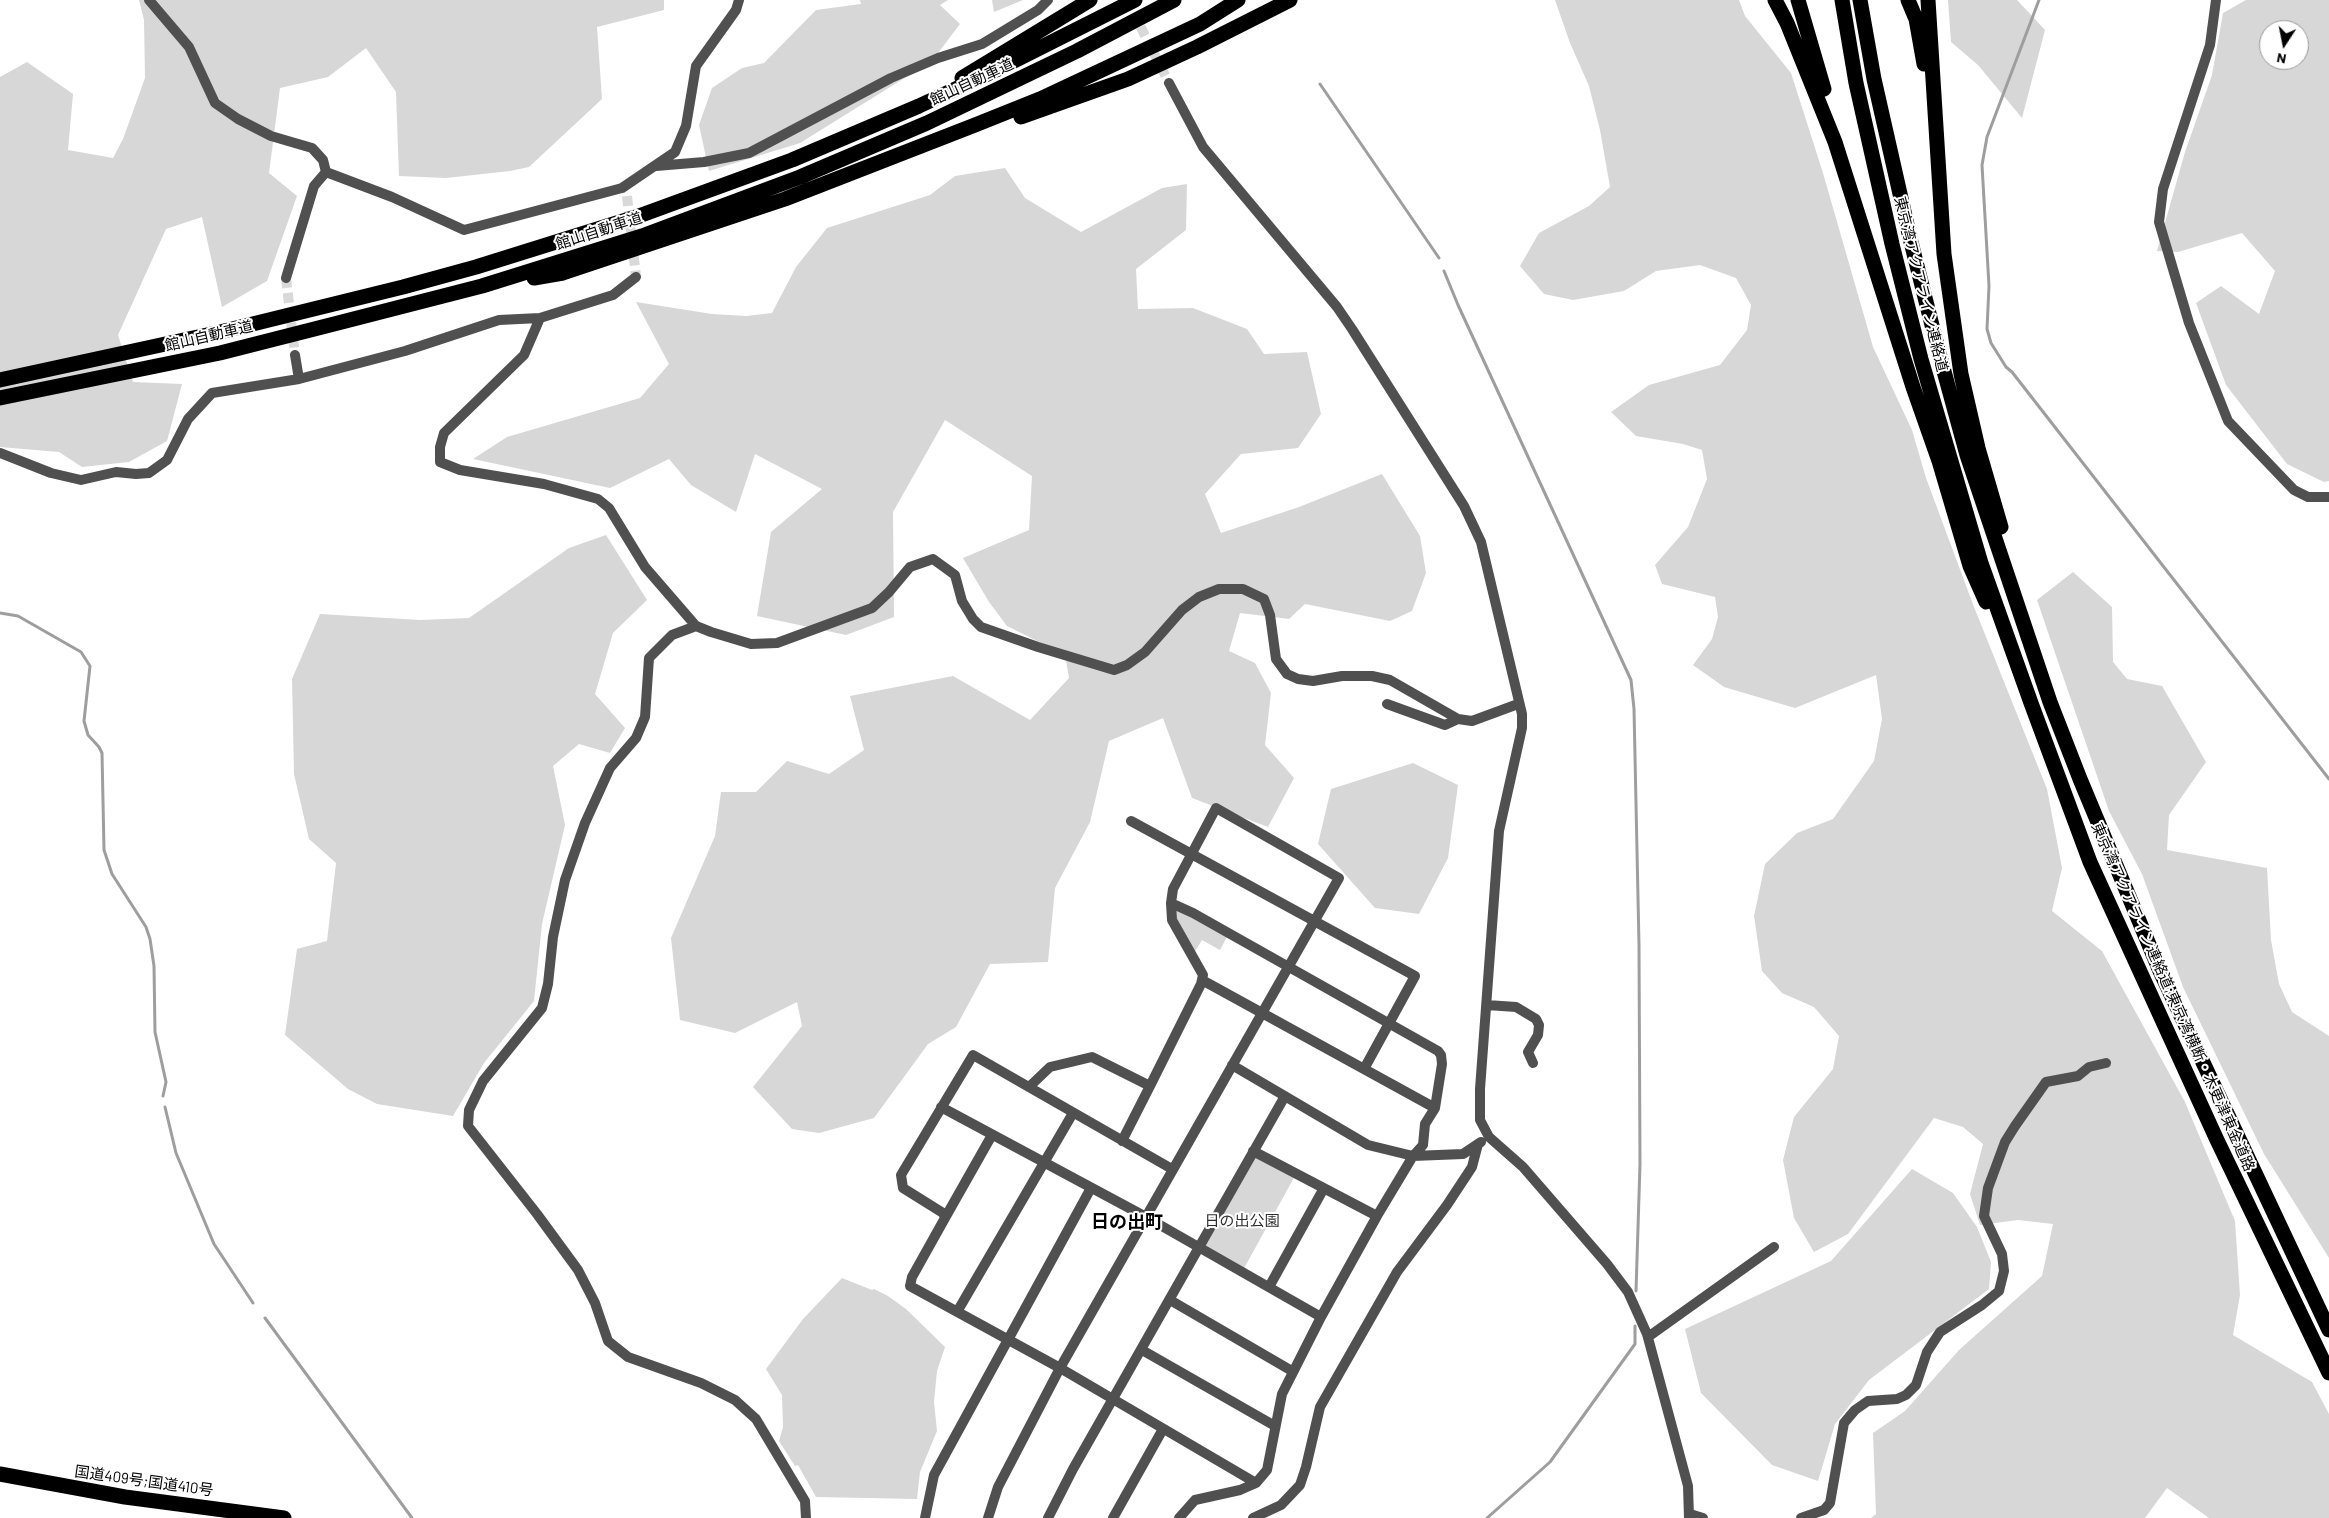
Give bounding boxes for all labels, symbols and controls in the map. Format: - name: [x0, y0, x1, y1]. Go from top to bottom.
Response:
- north arrow: [2259, 20, 2309, 70]
- text: N: [2275, 50, 2287, 68]
- street label: 館山自動車道: [927, 55, 1017, 109]
- street label: 東京湾アクアライン連絡道: [1890, 194, 1952, 374]
- street label: 館山自動車道: [553, 209, 645, 253]
- street label: 館山自動車道: [163, 317, 255, 355]
- street label: 東京湾アクアライン連絡道;東京湾横断・木更津東金道路: [2088, 820, 2258, 1174]
- district label: 日の出町: [1091, 1211, 1163, 1233]
- park label: 日の出公園: [1205, 1212, 1279, 1230]
- street label: 国道409号;国道410号: [74, 1462, 214, 1500]

